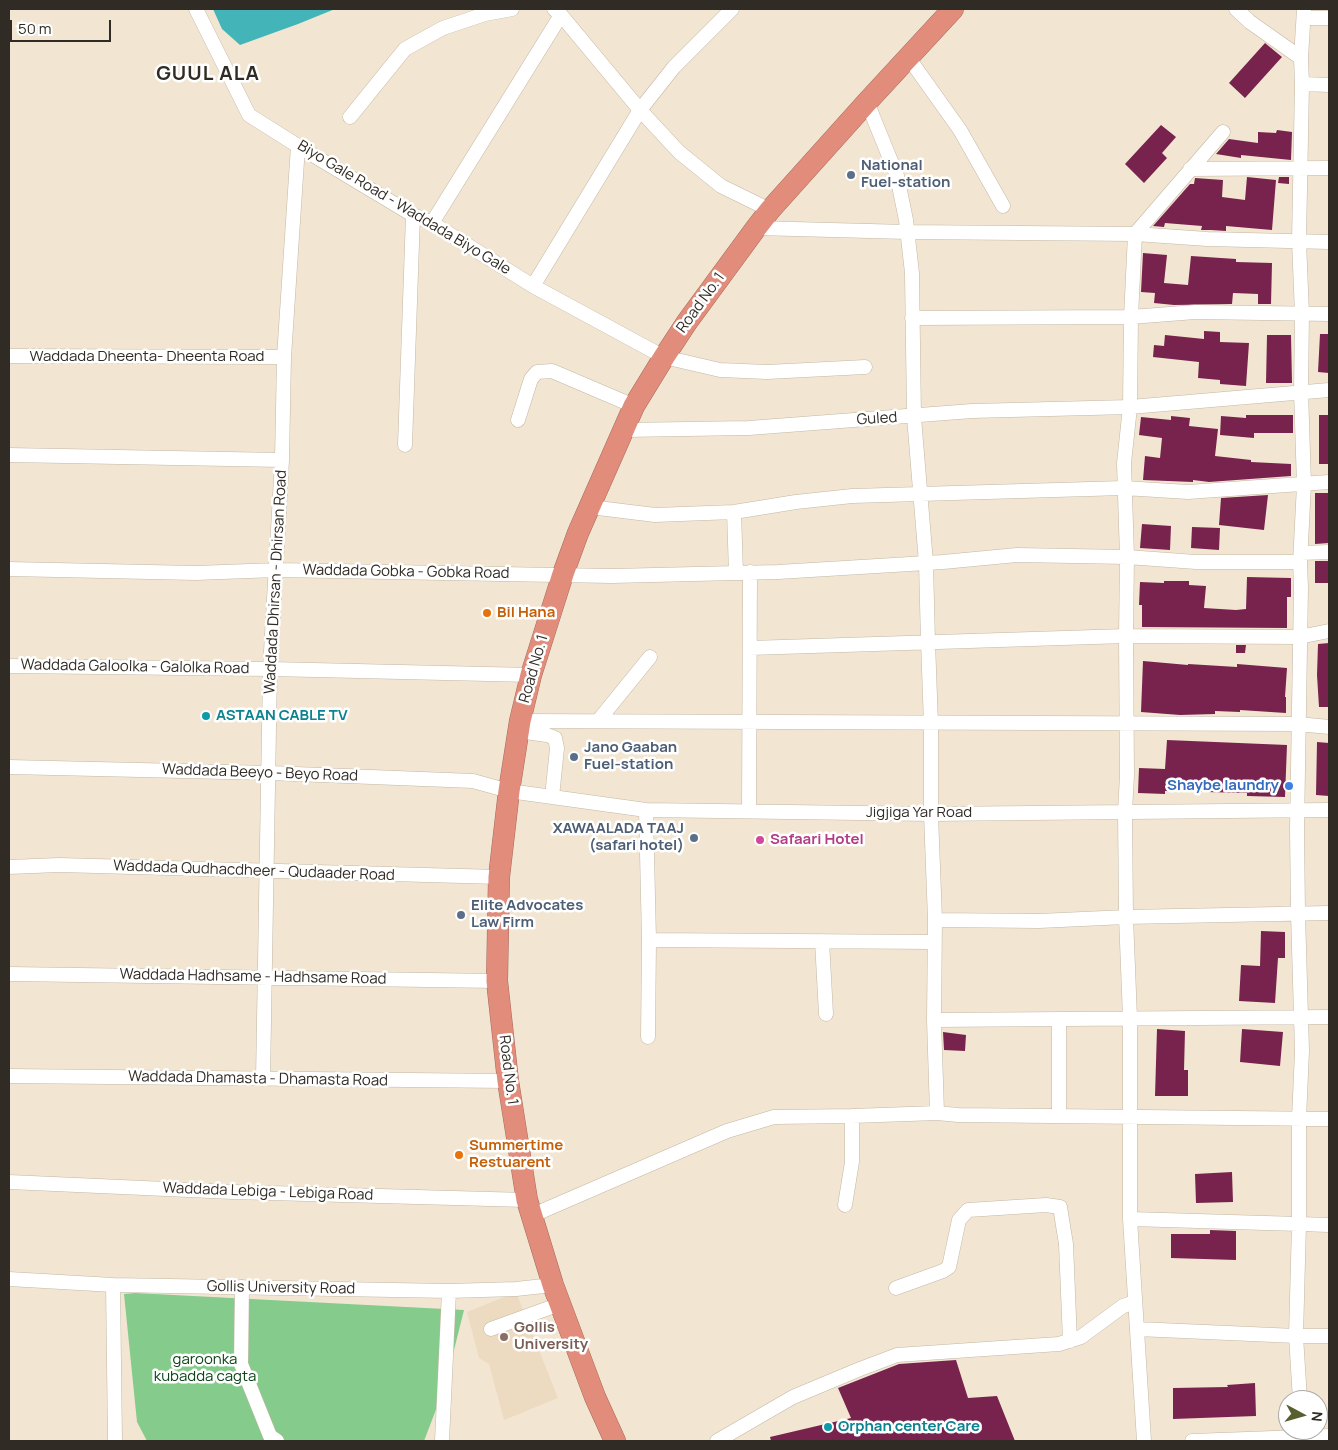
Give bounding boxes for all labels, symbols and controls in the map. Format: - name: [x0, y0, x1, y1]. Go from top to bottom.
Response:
- scale bar: [12, 10, 114, 42]
- text: 50 m: [18, 18, 52, 39]
- district label: GUUL ALA: [155, 62, 261, 86]
- street label: Biyo Gale Road - Waddada Biyo Gale: [294, 137, 514, 279]
- place label: National Fuel-station: [861, 157, 950, 192]
- marker: National Fuel-station: [845, 169, 857, 181]
- street label: Road No. 1: [673, 269, 729, 337]
- street label: Waddada Dheenta- Dheenta Road: [30, 348, 264, 366]
- street label: Guled: [856, 409, 898, 429]
- street label: Waddada Dhirsan - Dhirsan Road: [261, 470, 291, 694]
- street label: Waddada Gobka - Gobka Road: [302, 561, 510, 583]
- place label: Bil Hana: [497, 604, 555, 622]
- marker: Bil Hana: [481, 607, 493, 619]
- street label: Road No. 1: [516, 633, 552, 705]
- street label: Waddada Galoolka - Galolka Road: [20, 656, 250, 678]
- place label: ASTAAN CABLE TV: [216, 707, 348, 725]
- marker: ASTAAN CABLE TV: [200, 710, 212, 722]
- place label: Jano Gaaban Fuel-station: [584, 739, 677, 774]
- marker: Jano Gaaban Fuel-station: [568, 751, 580, 763]
- street label: Waddada Beeyo - Beyo Road: [162, 761, 358, 785]
- place label: Shaybe laundry: [1167, 777, 1279, 795]
- marker: Shaybe laundry: [1283, 780, 1295, 792]
- street label: Jigjiga Yar Road: [866, 804, 972, 822]
- place label: XAWAALADA TAAJ (safari hotel): [553, 820, 684, 855]
- place label: Safaari Hotel: [770, 831, 864, 849]
- marker: XAWAALADA TAAJ (safari hotel): [688, 832, 700, 844]
- marker: Safaari Hotel: [754, 834, 766, 846]
- street label: Waddada Qudhacdheer - Qudaader Road: [113, 857, 395, 885]
- place label: Elite Advocates Law Firm: [471, 897, 583, 932]
- marker: Elite Advocates Law Firm: [455, 909, 467, 921]
- street label: Waddada Hadhsame - Hadhsame Road: [119, 966, 387, 988]
- street label: Road No. 1: [495, 1034, 521, 1106]
- street label: Waddada Dhamasta - Dhamasta Road: [128, 1068, 388, 1090]
- place label: Summertime Restuarent: [469, 1137, 563, 1172]
- marker: Summertime Restuarent: [453, 1149, 465, 1161]
- street label: Waddada Lebiga - Lebiga Road: [162, 1179, 374, 1205]
- street label: Gollis University Road: [207, 1278, 355, 1298]
- place label: Gollis University: [514, 1319, 588, 1354]
- marker: Gollis University: [498, 1331, 510, 1343]
- park label: garoonka kubadda cagta: [154, 1351, 256, 1386]
- north arrow: [1278, 1390, 1328, 1440]
- text: N: [1307, 1411, 1327, 1423]
- place label: Orphan center Care: [838, 1418, 980, 1436]
- marker: Orphan center Care: [822, 1421, 834, 1433]

